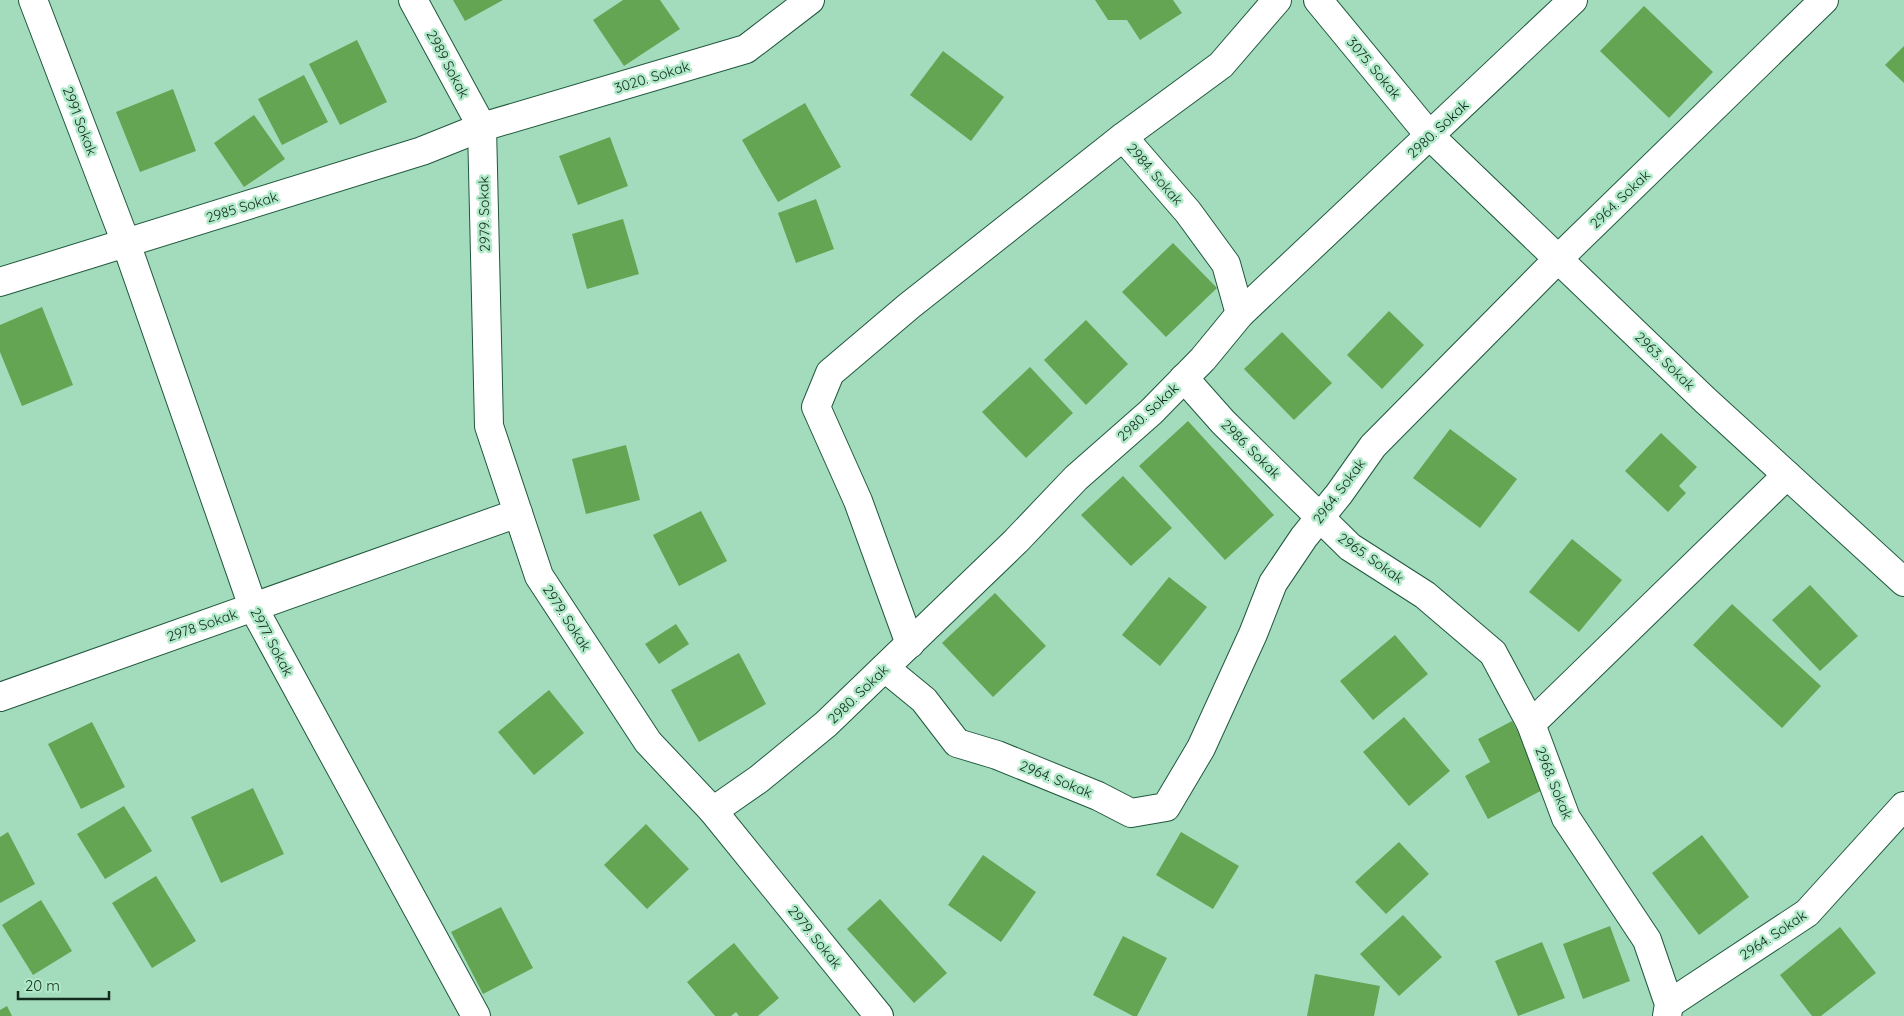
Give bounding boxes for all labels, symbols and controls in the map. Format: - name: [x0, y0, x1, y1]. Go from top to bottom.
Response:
- street label: 2989 Sokak: [423, 27, 473, 101]
- street label: 3075. Sokak: [1343, 33, 1405, 103]
- street label: 3020. Sokak: [612, 57, 692, 97]
- street label: 2991 Sokak: [59, 84, 101, 158]
- street label: 2980. Sokak: [1404, 96, 1472, 162]
- street label: 2984. Sokak: [1123, 139, 1187, 209]
- street label: 2964. Sokak: [1586, 166, 1654, 232]
- street label: 2979. Sokak: [474, 176, 494, 252]
- street label: 2985 Sokak: [204, 188, 280, 226]
- street label: 2963. Sokak: [1631, 328, 1699, 394]
- street label: 2980. Sokak: [1114, 379, 1182, 445]
- street label: 2986. Sokak: [1218, 416, 1284, 482]
- street label: 2964. Sokak: [1309, 455, 1369, 527]
- street label: 2965. Sokak: [1335, 529, 1407, 587]
- street label: 2979. Sokak: [539, 581, 595, 655]
- street label: 2978 Sokak: [164, 605, 240, 645]
- street label: 2977. Sokak: [247, 605, 297, 679]
- street label: 2980. Sokak: [824, 661, 892, 727]
- street label: 2968. Sokak: [1531, 744, 1577, 822]
- street label: 2964. Sokak: [1017, 756, 1095, 802]
- street label: 2979. Sokak: [784, 902, 846, 972]
- street label: 2964. Sokak: [1736, 906, 1810, 964]
- scale bar: [18, 968, 109, 1000]
- text: 20 m: [25, 976, 60, 995]

